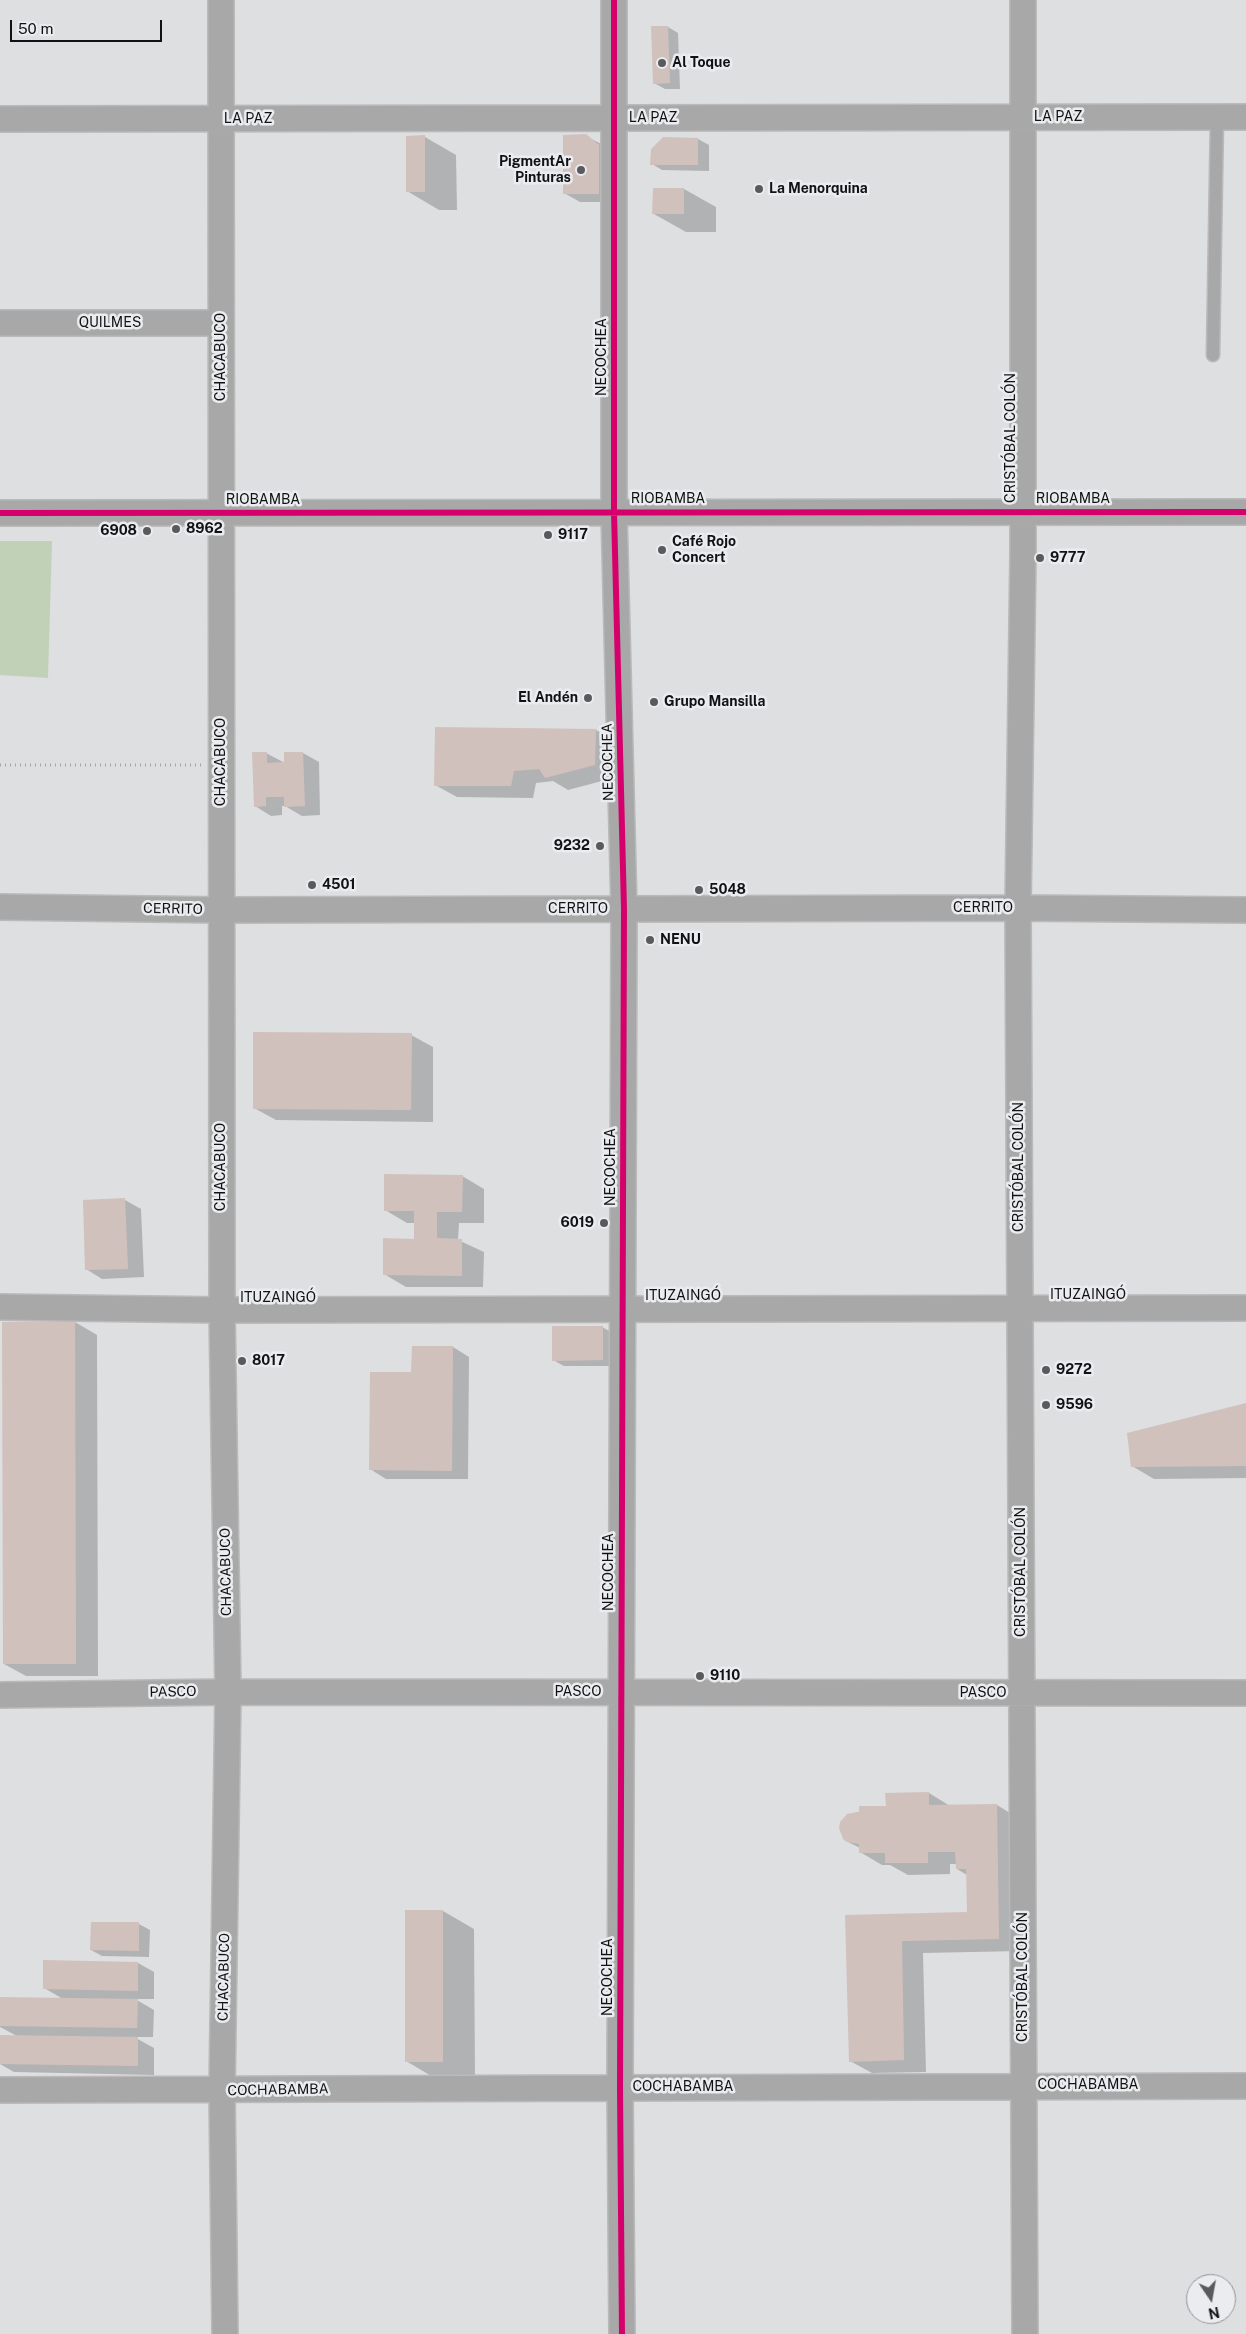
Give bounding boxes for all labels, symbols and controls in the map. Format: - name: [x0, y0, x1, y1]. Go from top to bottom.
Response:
- scale bar: [12, 10, 165, 42]
- text: 50 m: [18, 20, 53, 37]
- place label: Al Toque: [672, 55, 730, 71]
- marker: Al Toque: [656, 57, 668, 69]
- street label: LA PAZ: [1034, 109, 1082, 125]
- street label: LA PAZ: [629, 110, 677, 126]
- street label: LA PAZ: [224, 111, 272, 127]
- place label: PigmentAr Pinturas: [499, 154, 571, 186]
- marker: PigmentAr Pinturas: [575, 164, 587, 176]
- place label: La Menorquina: [769, 181, 868, 197]
- marker: La Menorquina: [753, 183, 765, 195]
- street label: CHACABUCO: [213, 313, 229, 401]
- street label: QUILMES: [79, 315, 141, 331]
- street label: NECOCHEA: [594, 318, 610, 396]
- street label: CRISTÓBAL COLÓN: [1003, 373, 1019, 503]
- street label: RIOBAMBA: [631, 491, 705, 507]
- street label: RIOBAMBA: [1036, 491, 1110, 507]
- street label: RIOBAMBA: [226, 492, 300, 508]
- place label: 8962: [186, 521, 223, 537]
- place label: 6908: [100, 523, 137, 539]
- marker: 8962: [170, 523, 182, 535]
- marker: 6908: [141, 525, 153, 537]
- place label: 9117: [558, 527, 588, 543]
- marker: 9117: [542, 529, 554, 541]
- place label: Café Rojo Concert: [672, 534, 736, 566]
- marker: Café Rojo Concert: [656, 544, 668, 556]
- place label: 9777: [1050, 550, 1085, 566]
- marker: 9777: [1034, 552, 1046, 564]
- place label: El Andén: [518, 690, 578, 706]
- marker: El Andén: [582, 692, 594, 704]
- place label: Grupo Mansilla: [664, 694, 765, 710]
- marker: Grupo Mansilla: [648, 696, 660, 708]
- street label: CHACABUCO: [213, 718, 229, 806]
- street label: NECOCHEA: [599, 723, 617, 801]
- place label: 9232: [554, 838, 590, 854]
- marker: 9232: [594, 840, 606, 852]
- place label: 4501: [322, 877, 355, 893]
- marker: 4501: [306, 879, 318, 891]
- place label: 5048: [709, 882, 746, 898]
- marker: 5048: [693, 884, 705, 896]
- street label: CERRITO: [143, 900, 203, 918]
- street label: CERRITO: [953, 900, 1013, 916]
- street label: CERRITO: [548, 901, 608, 917]
- place label: NENU: [660, 932, 701, 948]
- marker: NENU: [644, 934, 656, 946]
- street label: CRISTÓBAL COLÓN: [1011, 1102, 1027, 1232]
- street label: CHACABUCO: [213, 1123, 229, 1211]
- street label: NECOCHEA: [603, 1128, 619, 1206]
- place label: 6019: [561, 1215, 594, 1231]
- marker: 6019: [598, 1217, 610, 1229]
- street label: ITUZAINGÓ: [1050, 1287, 1126, 1303]
- street label: ITUZAINGÓ: [645, 1288, 721, 1304]
- street label: ITUZAINGÓ: [240, 1290, 316, 1306]
- place label: 8017: [252, 1353, 285, 1369]
- marker: 8017: [236, 1355, 248, 1367]
- place label: 9272: [1056, 1362, 1092, 1378]
- marker: 9272: [1040, 1364, 1052, 1376]
- place label: 9596: [1056, 1397, 1093, 1413]
- marker: 9596: [1040, 1399, 1052, 1411]
- street label: CRISTÓBAL COLÓN: [1013, 1507, 1029, 1637]
- street label: CHACABUCO: [217, 1528, 235, 1616]
- street label: NECOCHEA: [601, 1533, 617, 1611]
- place label: 9110: [710, 1668, 740, 1684]
- marker: 9110: [694, 1670, 706, 1682]
- street label: PASCO: [149, 1683, 197, 1701]
- street label: PASCO: [555, 1684, 601, 1700]
- street label: PASCO: [960, 1685, 1006, 1701]
- street label: CRISTÓBAL COLÓN: [1015, 1912, 1031, 2042]
- street label: CHACABUCO: [215, 1933, 233, 2021]
- street label: NECOCHEA: [600, 1938, 616, 2016]
- street label: COCHABAMBA: [1037, 2077, 1139, 2093]
- street label: COCHABAMBA: [632, 2079, 734, 2095]
- street label: COCHABAMBA: [227, 2081, 329, 2099]
- north arrow: [1186, 2274, 1236, 2324]
- text: N: [1207, 2304, 1221, 2322]

